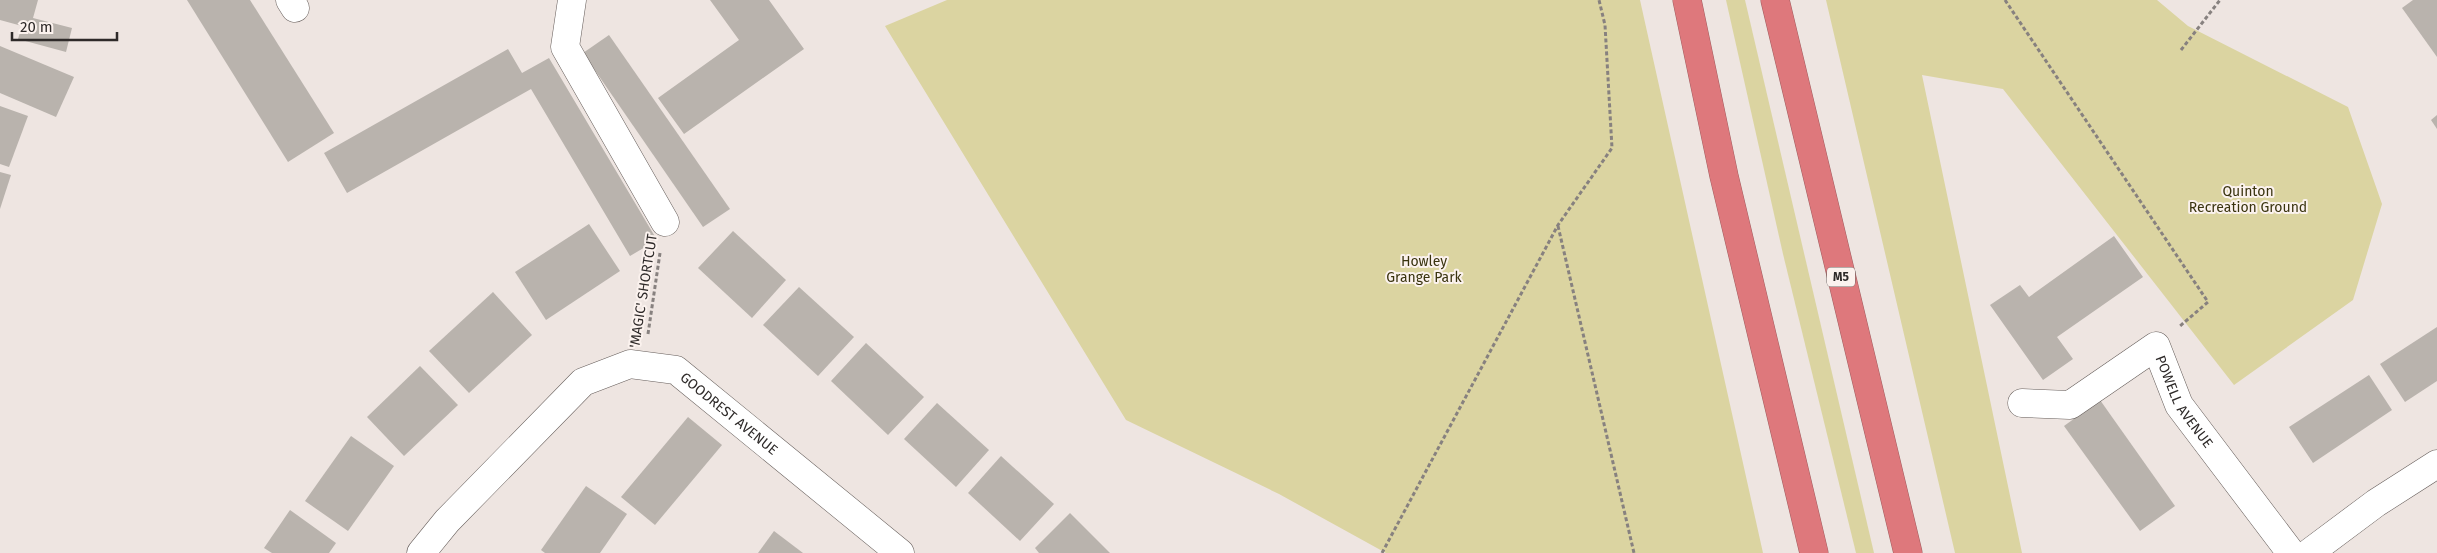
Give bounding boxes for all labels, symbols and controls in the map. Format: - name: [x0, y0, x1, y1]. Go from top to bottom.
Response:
- scale bar: [12, 10, 118, 42]
- text: 20 m: [20, 18, 53, 36]
- park label: Quinton Recreation Ground: [2189, 183, 2307, 216]
- street label: 'MAGIC' SHORTCUT: [626, 232, 661, 349]
- park label: Howley Grange Park: [1386, 253, 1463, 286]
- road number: M5: [1827, 268, 1855, 286]
- street label: POWELL AVENUE: [2151, 353, 2216, 451]
- street label: GOODREST AVENUE: [677, 369, 781, 459]

